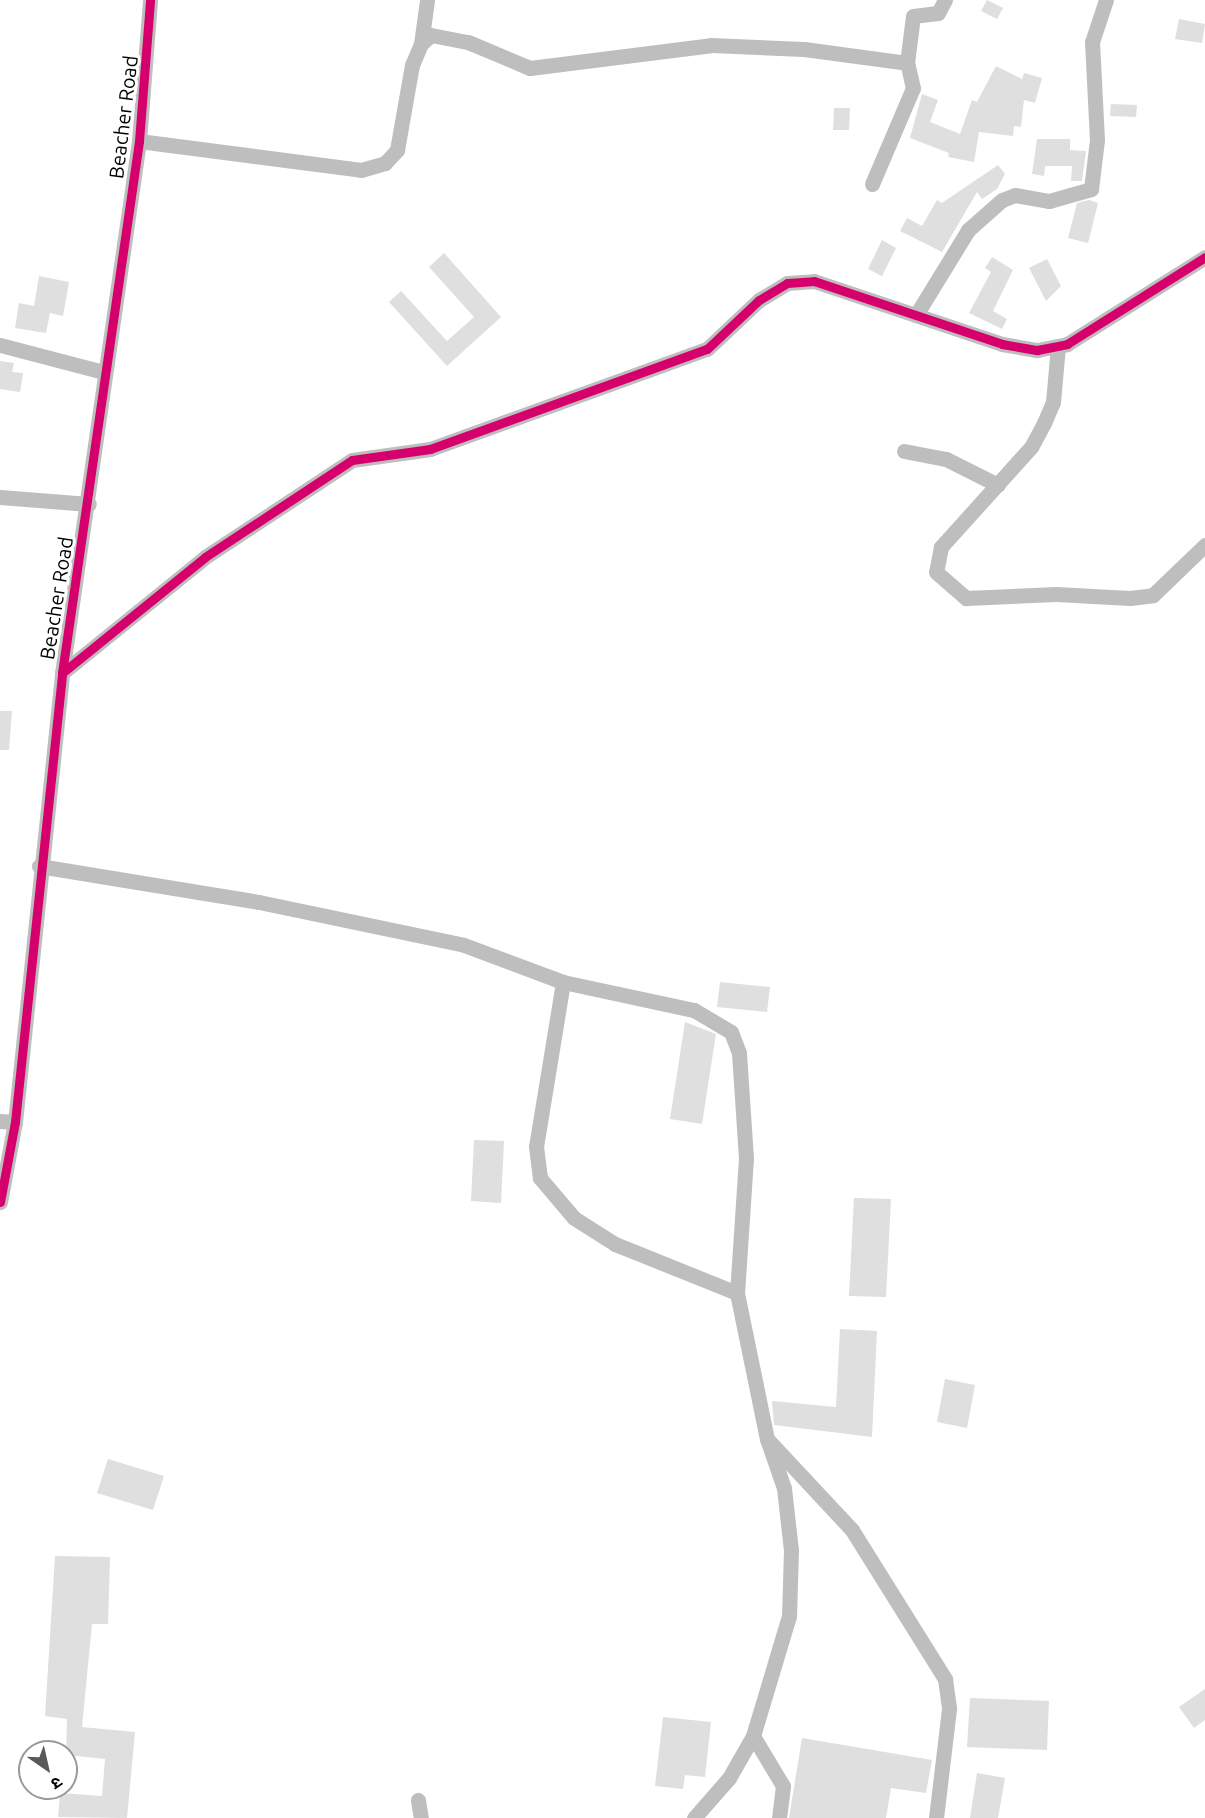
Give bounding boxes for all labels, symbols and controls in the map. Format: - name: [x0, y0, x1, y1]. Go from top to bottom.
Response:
- street label: Beacher Road: [104, 54, 142, 180]
- street label: Beacher Road: [34, 535, 78, 661]
- north arrow: [18, 1740, 78, 1800]
- text: उ: [48, 1773, 66, 1793]

